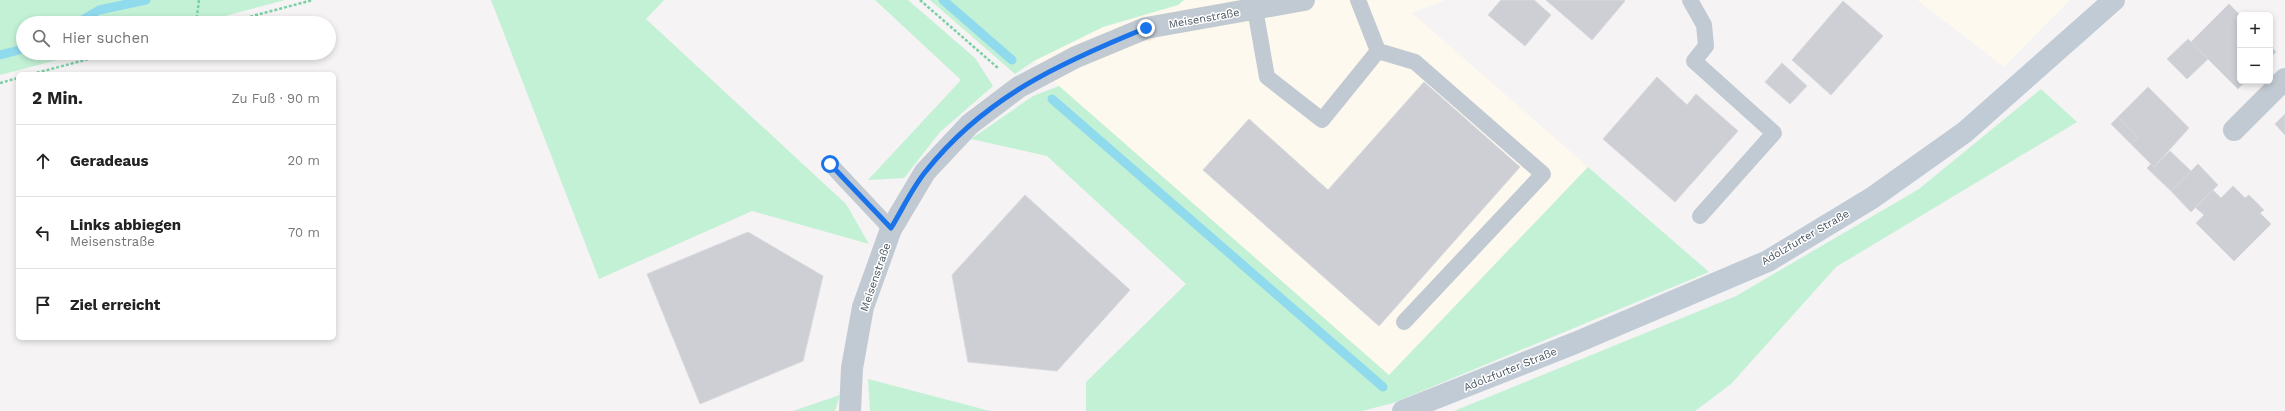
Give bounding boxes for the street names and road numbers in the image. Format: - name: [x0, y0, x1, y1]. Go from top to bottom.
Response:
- street label: Meisenstraße: [1168, 6, 1240, 31]
- street label: Adolzfurter Straße: [1759, 207, 1852, 268]
- street label: Meisenstraße: [858, 241, 893, 313]
- street label: Adolzfurter Straße: [1462, 345, 1559, 394]

